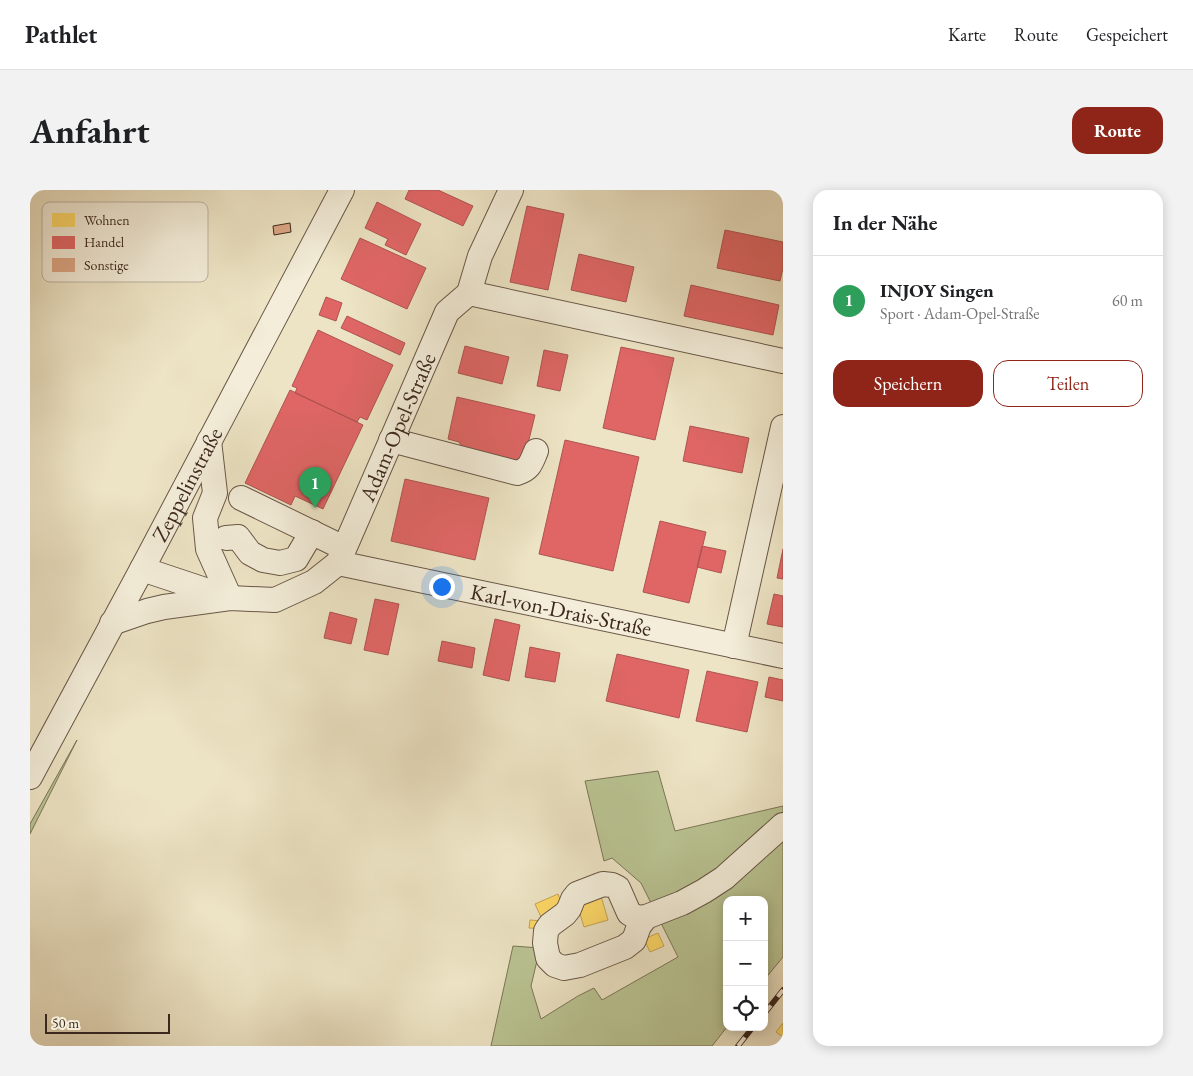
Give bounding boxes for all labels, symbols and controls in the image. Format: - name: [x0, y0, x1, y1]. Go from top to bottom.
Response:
- text: Pathlet: [25, 19, 97, 50]
- text: Karte: [948, 23, 986, 46]
- text: Route: [1014, 23, 1058, 46]
- text: Gespeichert: [1086, 23, 1168, 46]
- button: Route: [1072, 107, 1163, 154]
- text: Anfahrt: [30, 108, 150, 153]
- legend: [42, 202, 208, 282]
- text: In der Nähe: [833, 209, 938, 236]
- text: Wohnen: [84, 211, 130, 229]
- text: Handel: [84, 233, 125, 251]
- text: Sonstige: [84, 256, 129, 274]
- text: INJOY Singen: [880, 278, 994, 303]
- text: 1: [845, 290, 853, 311]
- text: 60 m: [1112, 290, 1143, 311]
- text: Sport · Adam-Opel-Straße: [880, 303, 1040, 324]
- street label: Adam-Opel-Straße: [352, 348, 443, 507]
- button: Speichern: [833, 360, 983, 407]
- button: Teilen: [993, 360, 1143, 407]
- street label: Zeppelinstraße: [145, 422, 229, 547]
- pin: 1: [299, 467, 331, 508]
- your location: [429, 574, 455, 600]
- street label: Karl-von-Drais-Straße: [468, 577, 655, 643]
- map controls: [723, 896, 768, 1031]
- button: +: [723, 896, 768, 941]
- button: −: [723, 941, 768, 986]
- button: locate: [723, 986, 768, 1031]
- scale bar: [45, 1011, 170, 1034]
- text: 50 m: [52, 1014, 79, 1032]

